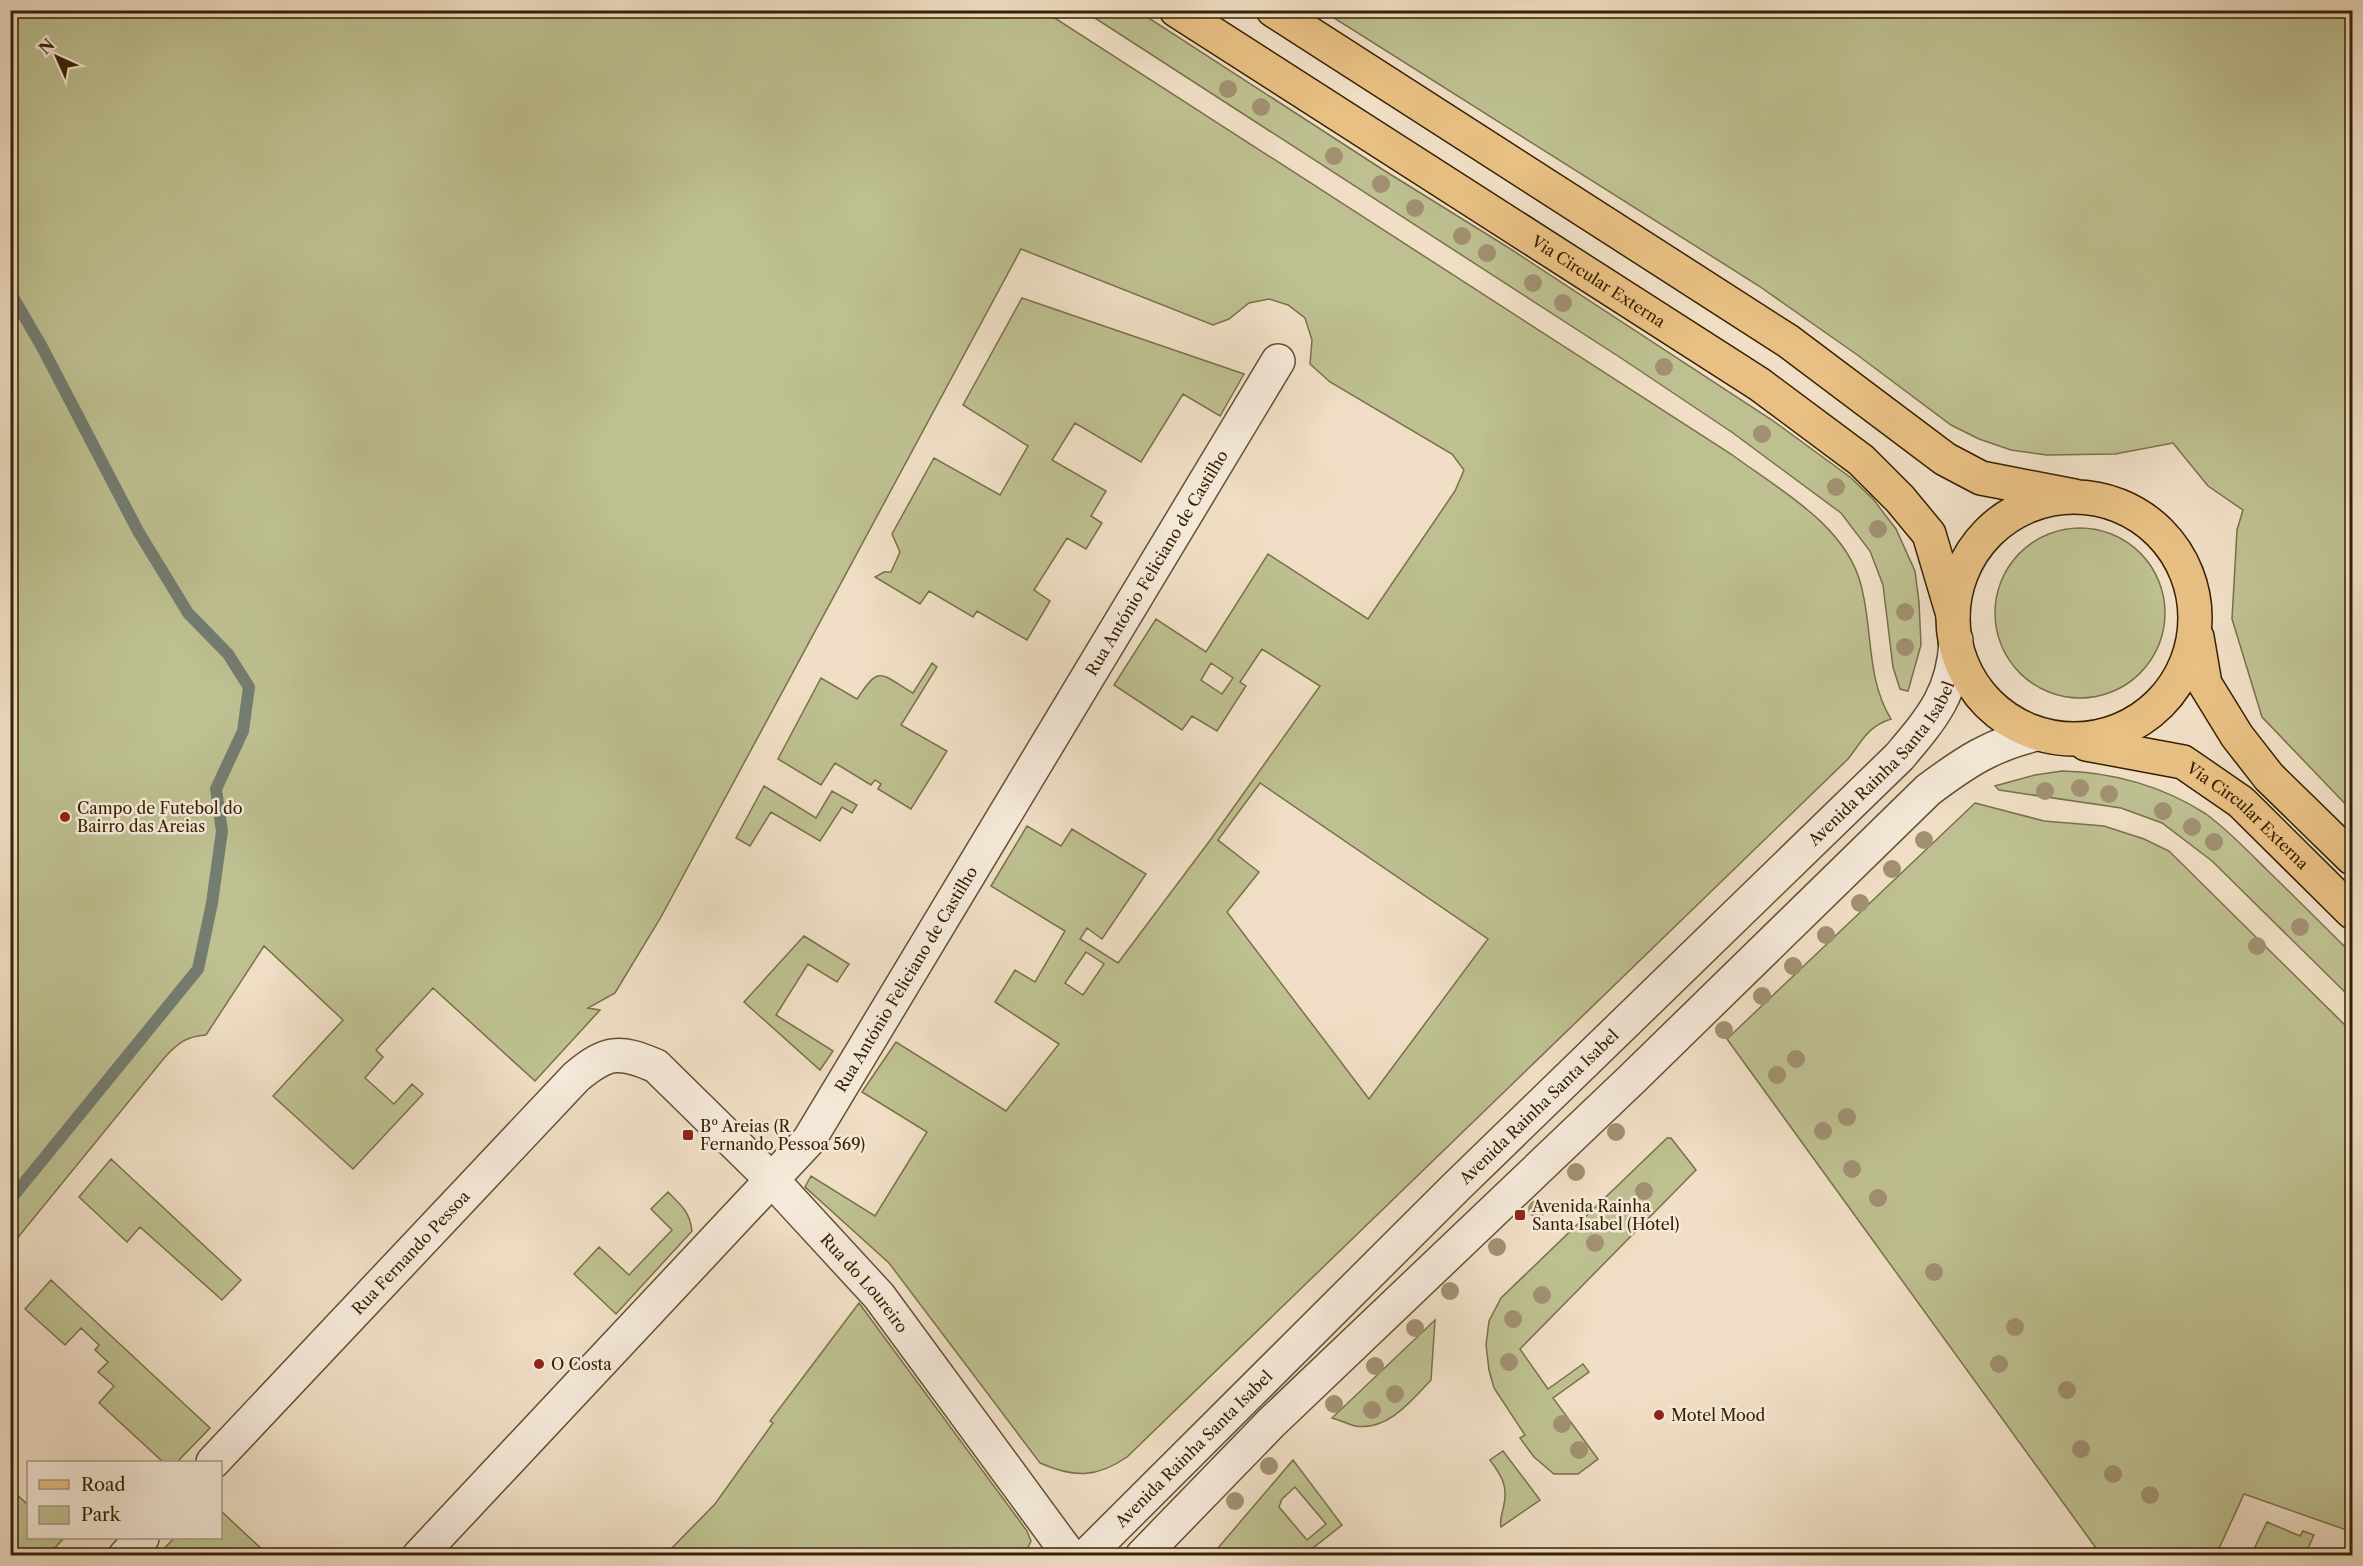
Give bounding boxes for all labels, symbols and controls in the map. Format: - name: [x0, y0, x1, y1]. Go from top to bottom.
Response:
- north arrow: [27, 27, 87, 87]
- text: N: [34, 34, 58, 58]
- street label: Via Circular Externa: [1527, 230, 1670, 332]
- street label: Rua António Feliciano de Castilho: [1081, 446, 1232, 679]
- street label: Avenida Rainha Santa Isabel: [1803, 678, 1958, 850]
- street label: Via Circular Externa: [2182, 757, 2313, 874]
- place label: Campo de Futebol do Bairro das Areias: [77, 798, 243, 836]
- marker: Campo de Futebol do Bairro das Areias: [58, 810, 72, 824]
- street label: Rua António Feliciano de Castilho: [830, 863, 982, 1096]
- street label: Avenida Rainha Santa Isabel: [1454, 1025, 1623, 1189]
- place label: Bº Areias (R Fernando Pessoa 569): [700, 1116, 865, 1154]
- marker: Bº Areias (R Fernando Pessoa 569): [681, 1128, 695, 1142]
- street label: Rua Fernando Pessoa: [347, 1186, 474, 1319]
- place label: Avenida Rainha Santa Isabel (Hotel): [1531, 1196, 1679, 1234]
- marker: Avenida Rainha Santa Isabel (Hotel): [1513, 1208, 1527, 1222]
- street label: Rua do Loureiro: [816, 1229, 913, 1337]
- place label: O Costa: [551, 1354, 612, 1374]
- marker: O Costa: [532, 1357, 546, 1371]
- street label: Avenida Rainha Santa Isabel: [1110, 1366, 1277, 1532]
- place label: Motel Mood: [1671, 1405, 1766, 1425]
- marker: Motel Mood: [1652, 1408, 1666, 1422]
- legend: [27, 1461, 222, 1539]
- text: Road: [81, 1474, 126, 1496]
- text: Park: [81, 1504, 122, 1526]

